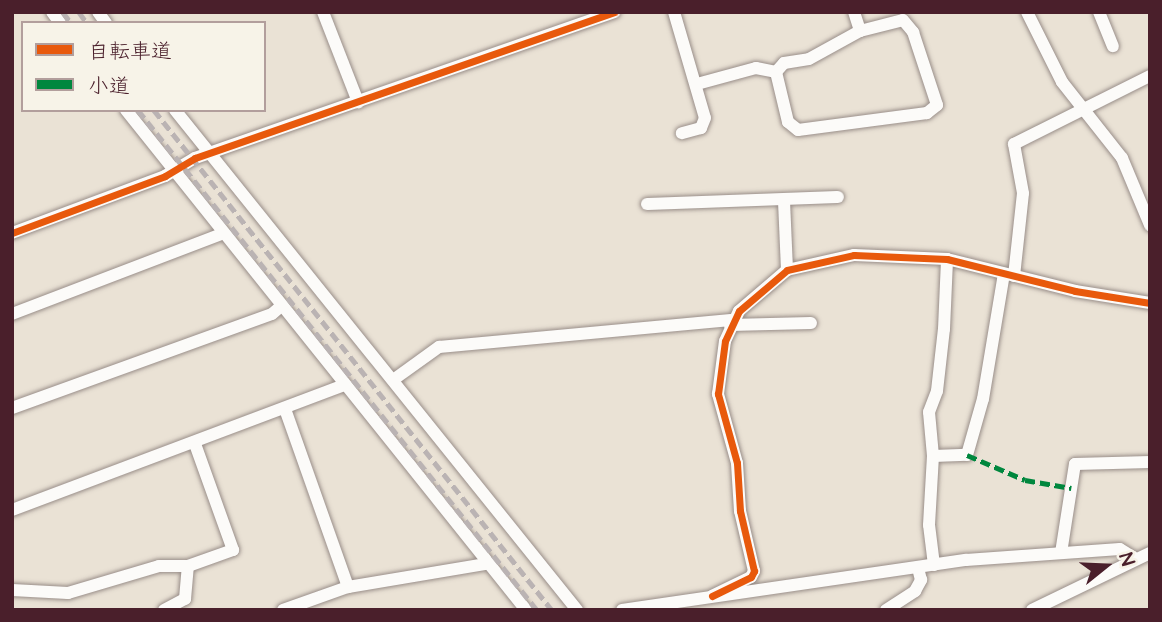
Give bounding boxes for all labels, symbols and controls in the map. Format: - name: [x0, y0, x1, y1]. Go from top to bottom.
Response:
- legend: [21, 21, 266, 112]
- text: 自転車道: [88, 37, 172, 66]
- text: 小道: [88, 72, 130, 101]
- north arrow: [1071, 531, 1141, 601]
- text: N: [1112, 550, 1141, 569]

